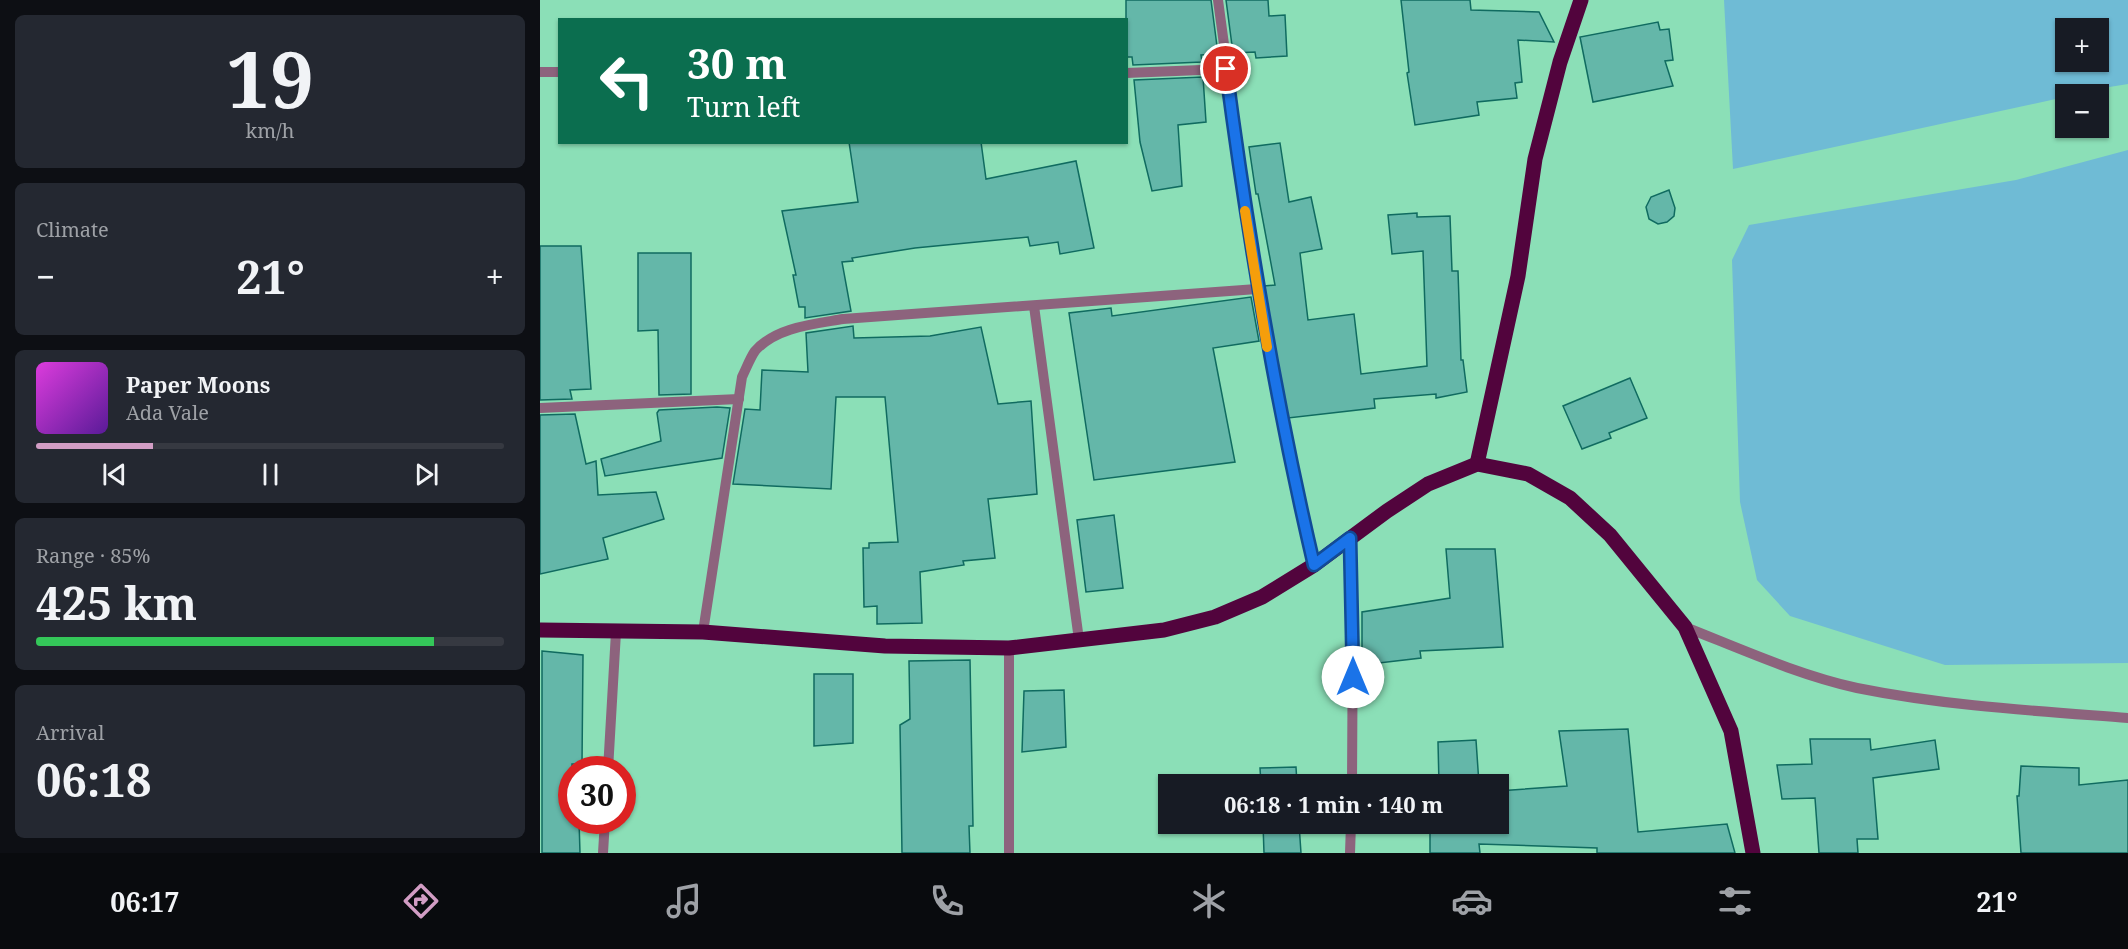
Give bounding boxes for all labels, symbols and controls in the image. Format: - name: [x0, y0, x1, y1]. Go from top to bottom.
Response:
- map controls: [2055, 18, 2109, 138]
- button: +: [2055, 18, 2109, 72]
- text: 19: [226, 25, 314, 131]
- text: 30 m: [687, 34, 787, 91]
- icon: left: [588, 42, 666, 120]
- pin: [1200, 43, 1251, 94]
- icon: arrive: [1209, 52, 1242, 85]
- button: −: [2055, 84, 2109, 138]
- text: Turn left: [687, 88, 800, 125]
- text: km/h: [245, 117, 295, 144]
- text: Climate: [36, 216, 109, 243]
- text: 21°: [236, 246, 305, 307]
- text: −: [36, 254, 55, 299]
- text: +: [486, 254, 504, 299]
- text: Paper Moons: [126, 369, 270, 399]
- text: Ada Vale: [126, 399, 209, 426]
- icon: previous: [98, 458, 131, 491]
- icon: pause: [254, 458, 287, 491]
- icon: next: [410, 458, 443, 491]
- text: Range · 85%: [36, 542, 150, 569]
- text: 425 km: [36, 572, 197, 633]
- position arrow: [1321, 645, 1385, 709]
- text: Arrival: [36, 719, 104, 746]
- text: 06:18: [36, 749, 151, 810]
- speed limit sign: 30: [558, 756, 636, 834]
- text: 06:18 · 1 min · 140 m: [1224, 789, 1443, 819]
- icon: directions: [400, 880, 442, 922]
- icon: music: [663, 880, 705, 922]
- icon: phone: [926, 880, 968, 922]
- icon: climate: [1188, 880, 1230, 922]
- icon: car: [1451, 880, 1493, 922]
- icon: filters: [1714, 880, 1756, 922]
- text: 06:17: [110, 883, 180, 920]
- text: 21°: [1976, 883, 2018, 920]

